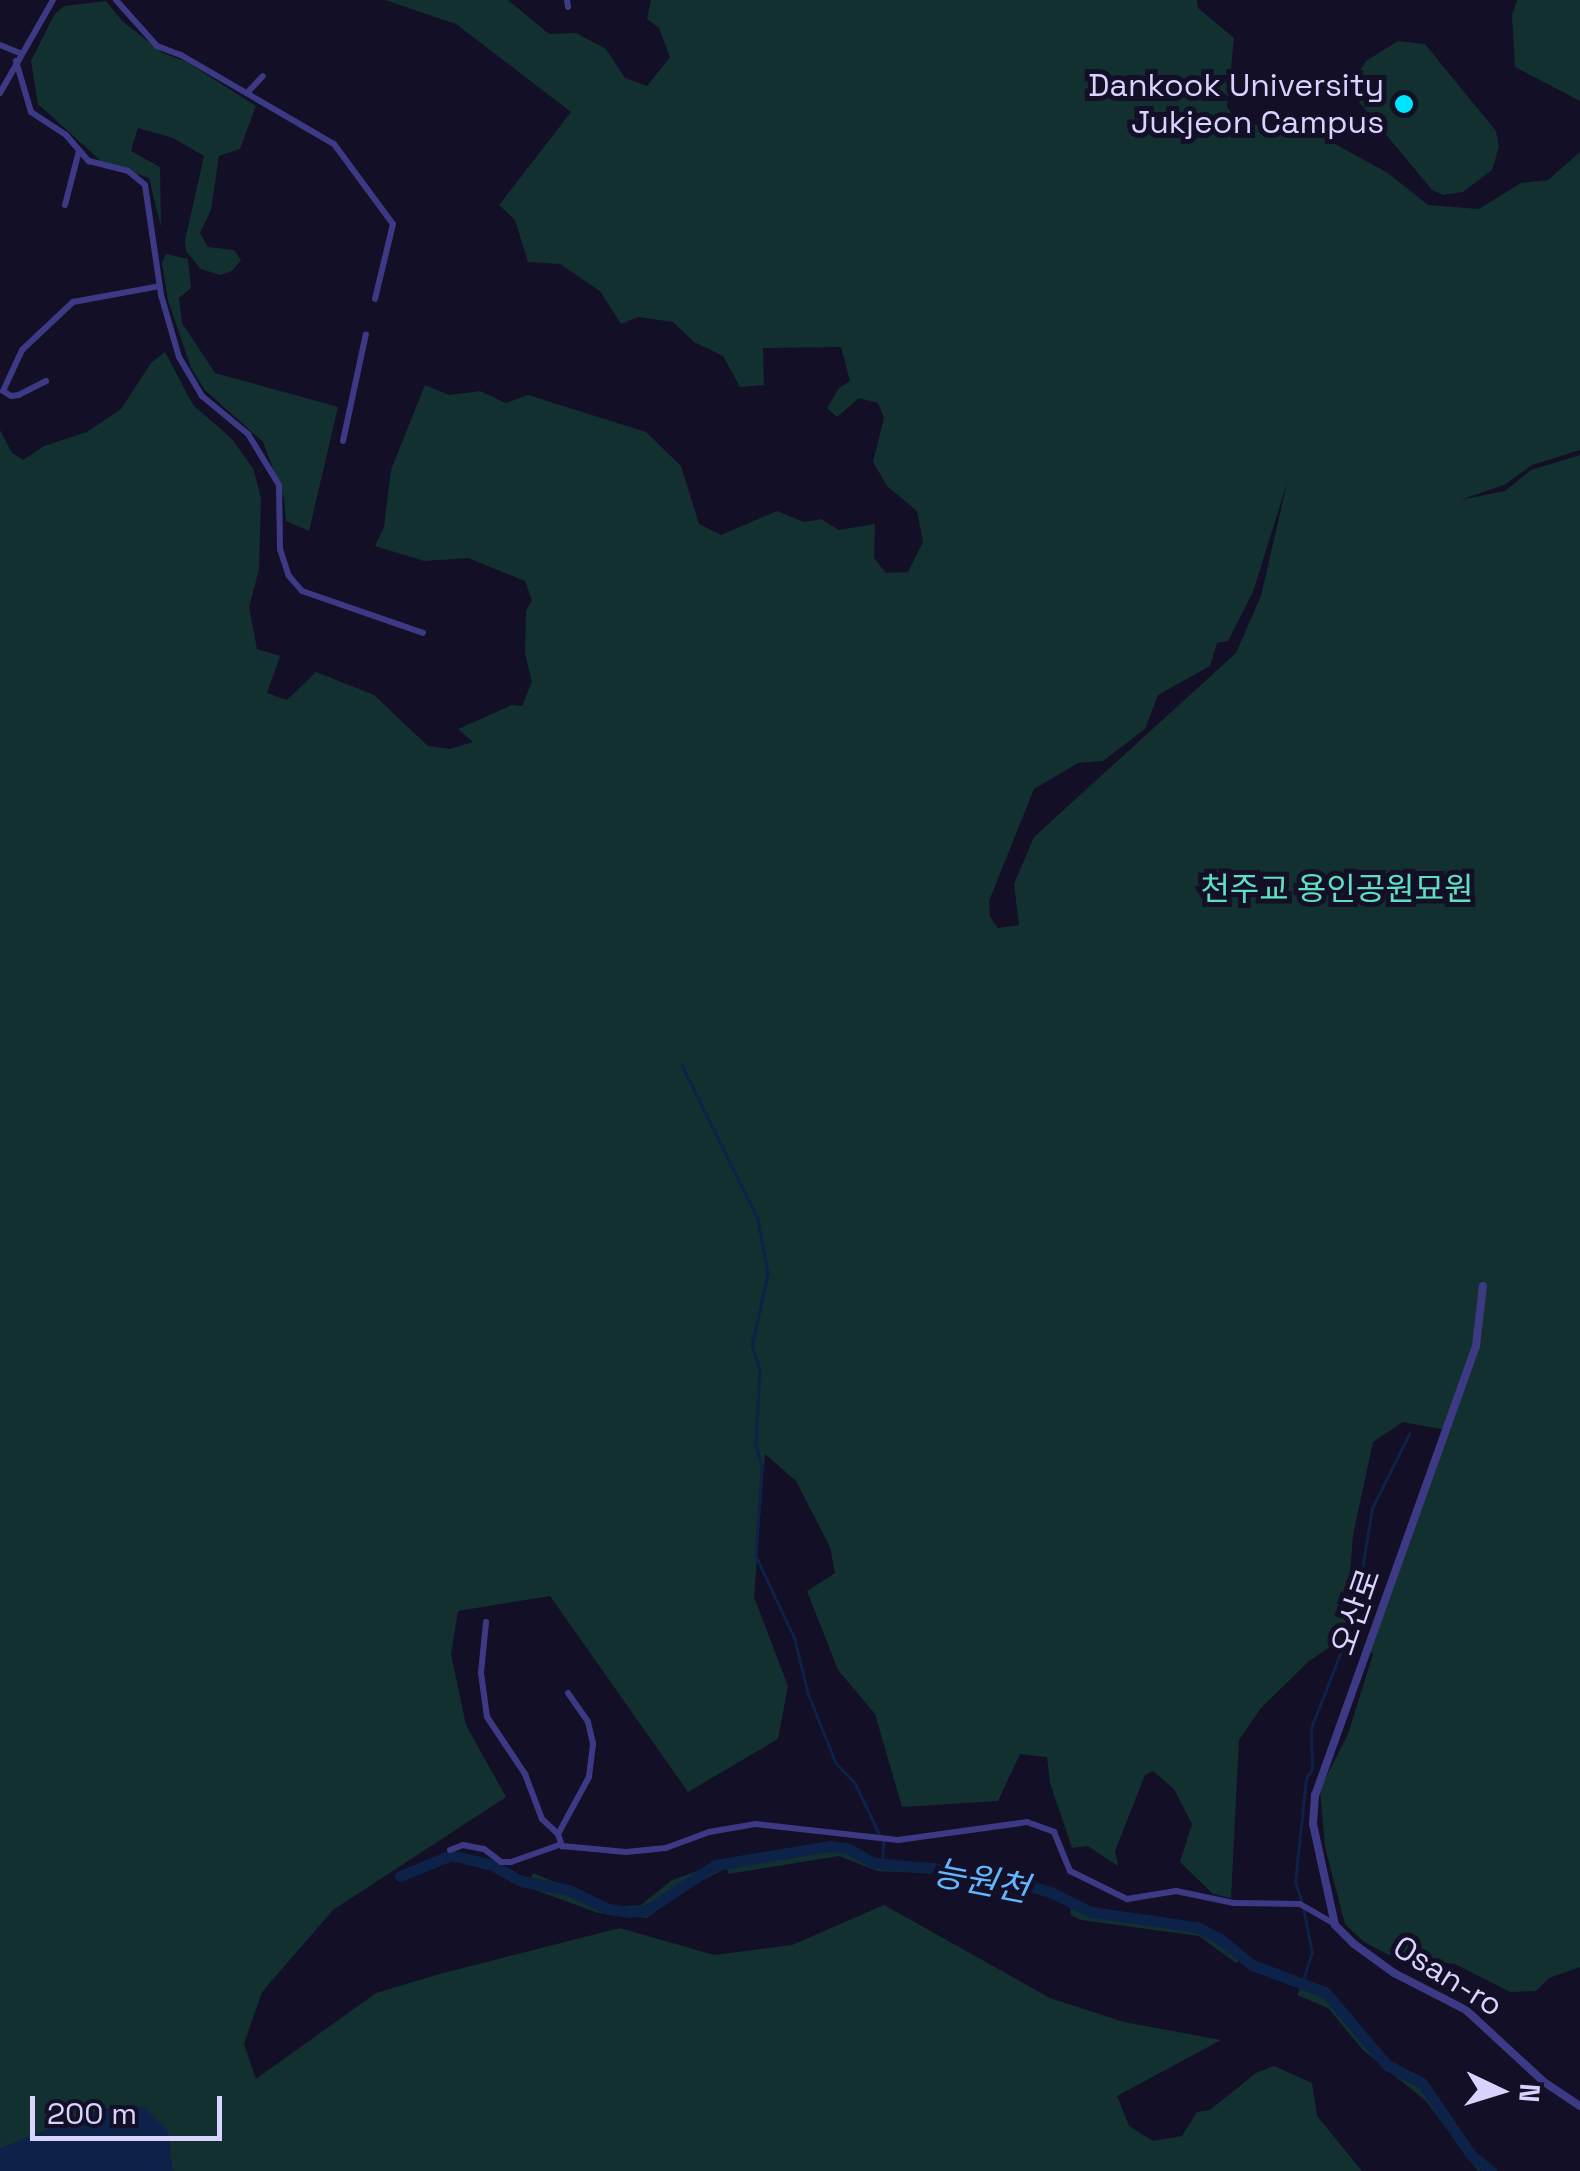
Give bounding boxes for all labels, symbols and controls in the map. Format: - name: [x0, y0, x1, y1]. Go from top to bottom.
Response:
- place label: Dankook University Jukjeon Campus: [1088, 67, 1384, 142]
- marker: Dankook University Jukjeon Campus: [1393, 93, 1415, 115]
- park label: 천주교 용인공원묘원: [1200, 870, 1474, 908]
- street label: 오산로: [1323, 1564, 1389, 1660]
- water label: 능원천: [930, 1851, 1032, 1911]
- street label: Osan-ro: [1386, 1927, 1510, 2025]
- north arrow: [1450, 2041, 1550, 2141]
- scale bar: [35, 2076, 228, 2138]
- text: N: [1511, 2082, 1549, 2104]
- text: 200 m: [47, 2094, 137, 2133]

